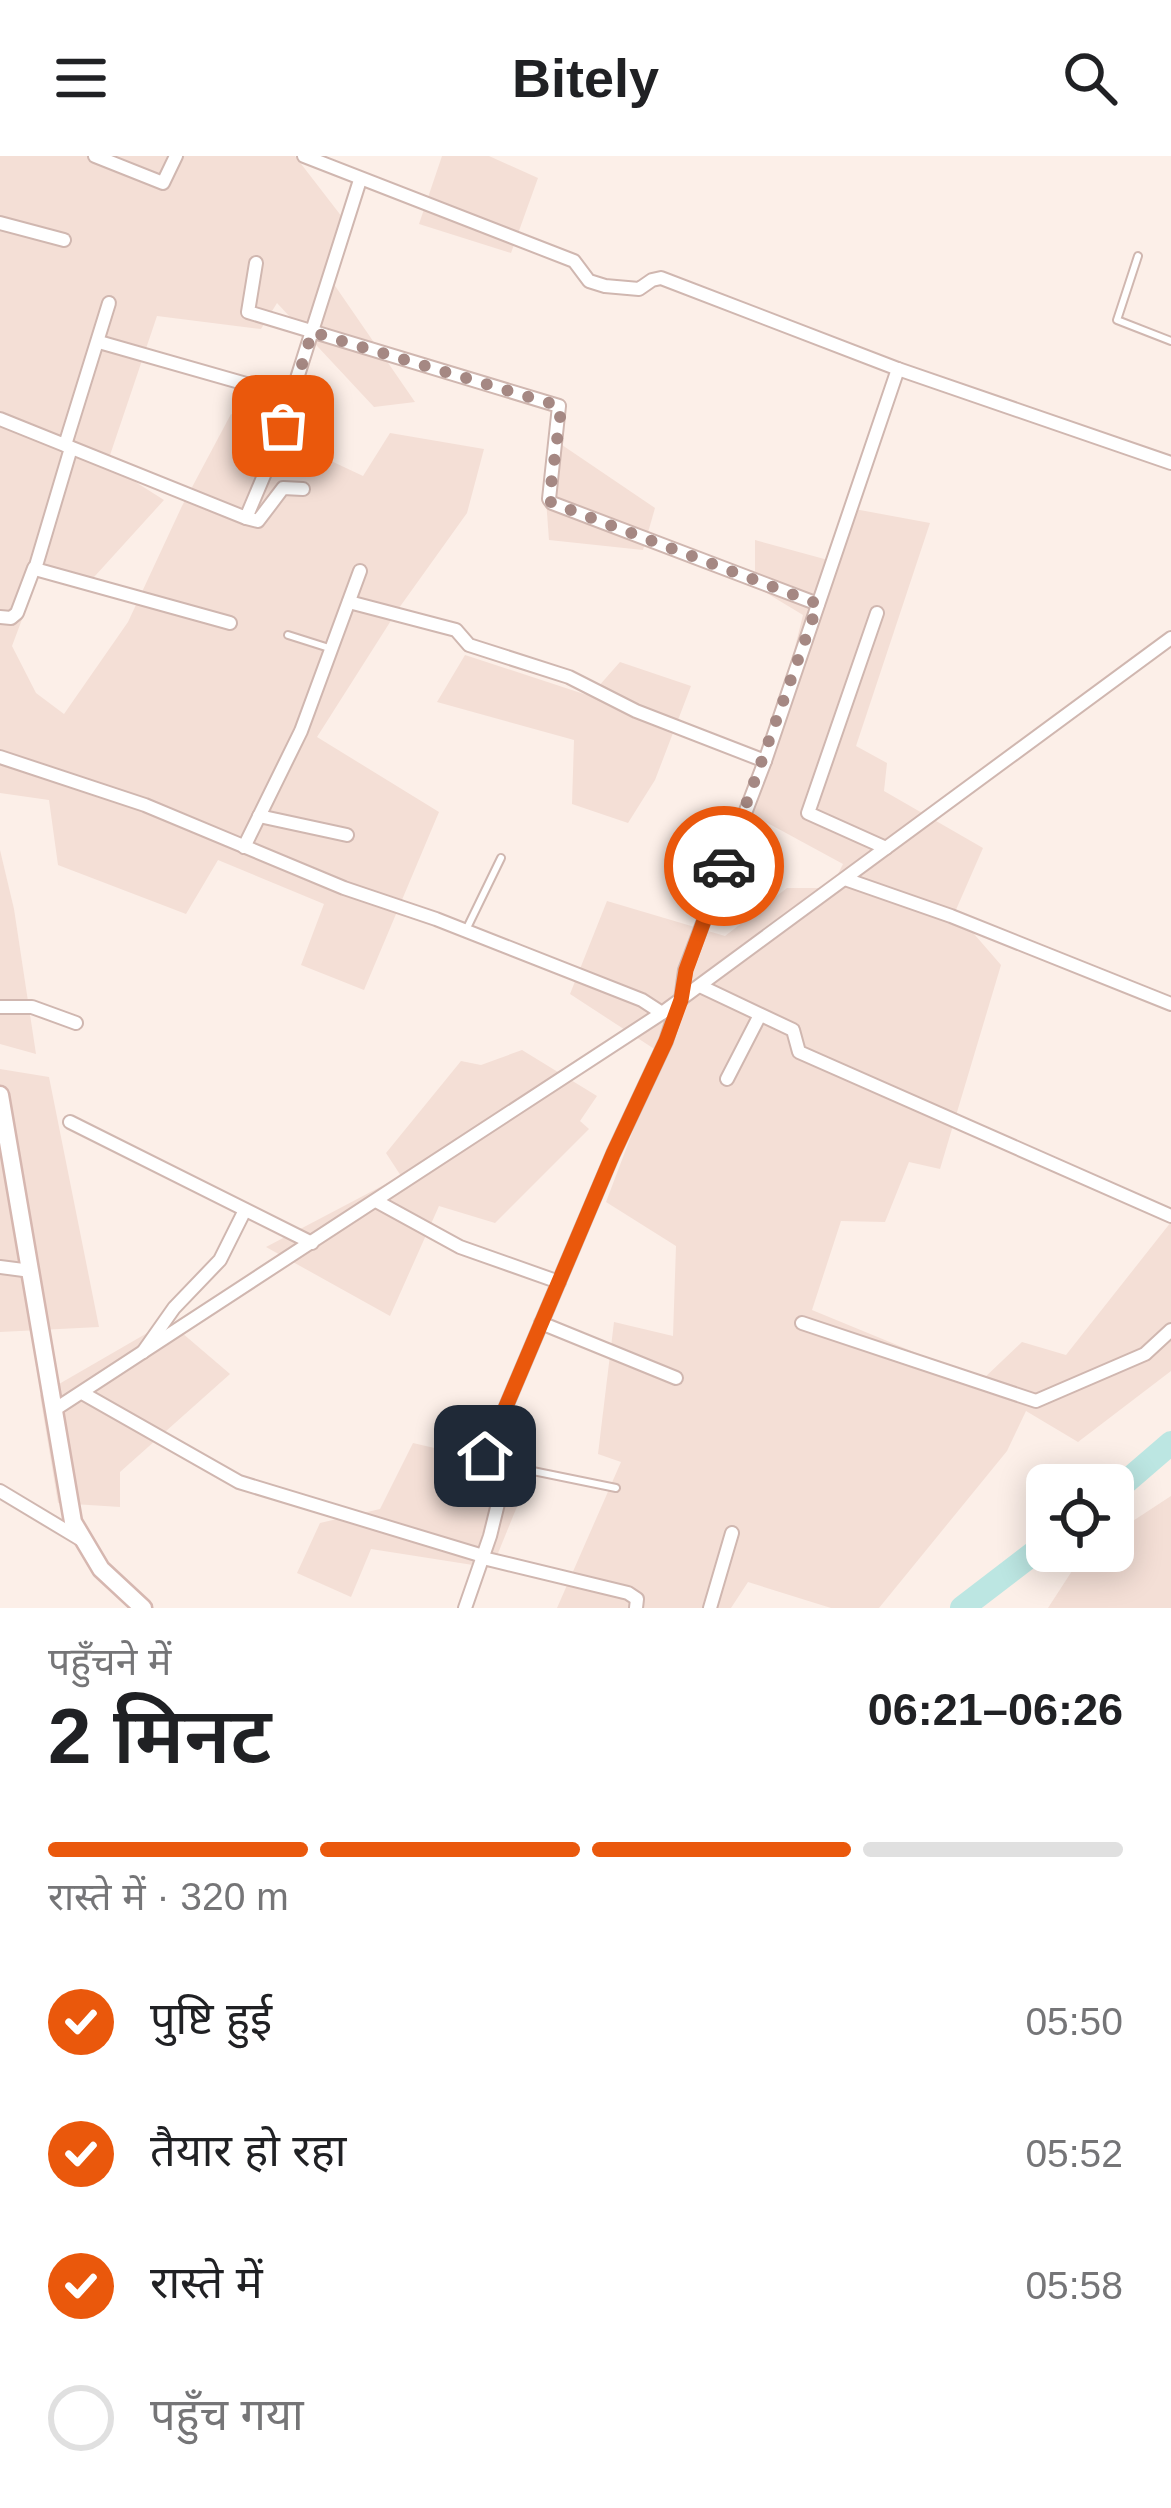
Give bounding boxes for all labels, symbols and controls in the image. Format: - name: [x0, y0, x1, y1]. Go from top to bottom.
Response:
- icon: menu: [48, 45, 114, 111]
- icon: search: [1057, 45, 1123, 111]
- text: Bitely: [512, 48, 659, 108]
- pin: [232, 375, 334, 477]
- icon: bag: [250, 393, 316, 459]
- courier: [664, 806, 784, 926]
- icon: car: [691, 833, 757, 899]
- pin: [434, 1405, 536, 1507]
- icon: home: [452, 1423, 518, 1489]
- map controls: [1026, 1464, 1134, 1572]
- button: locate: [1026, 1464, 1134, 1572]
- text: पहुँचने में: [48, 1640, 171, 1683]
- text: 06:21–06:26: [868, 1684, 1123, 1735]
- text: 2 मिनट: [48, 1692, 271, 1780]
- text: रास्ते में · 320 m: [48, 1875, 289, 1918]
- icon: check: [48, 1989, 114, 2055]
- text: पुष्टि हुई: [150, 1993, 272, 2044]
- text: 05:50: [1025, 2000, 1123, 2043]
- icon: check: [48, 2121, 114, 2187]
- text: तैयार हो रहा: [150, 2125, 346, 2176]
- text: 05:52: [1025, 2132, 1123, 2175]
- icon: check: [48, 2253, 114, 2319]
- text: रास्ते में: [150, 2257, 263, 2308]
- text: 05:58: [1025, 2264, 1123, 2307]
- text: पहुँच गया: [150, 2389, 304, 2440]

